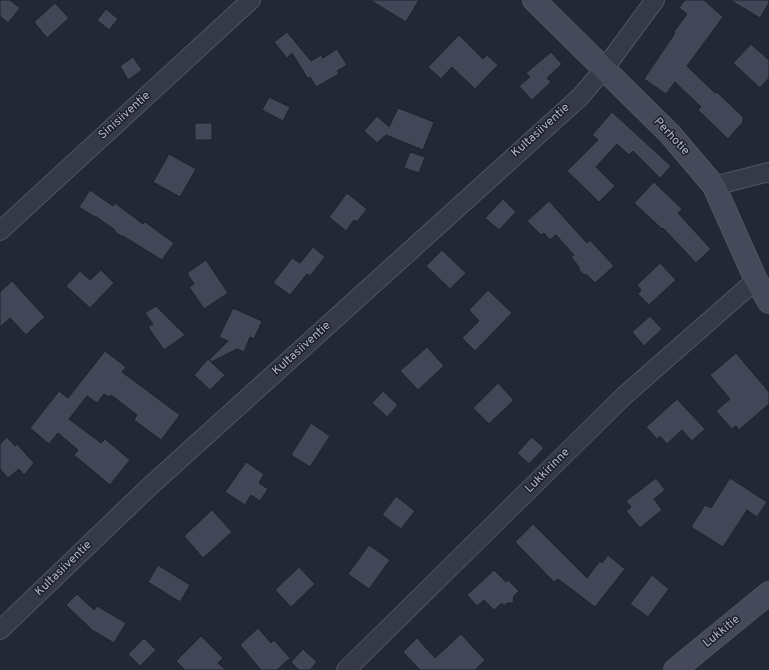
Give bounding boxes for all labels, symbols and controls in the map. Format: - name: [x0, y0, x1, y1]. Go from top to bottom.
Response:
- street label: Sinisiiventie: [96, 89, 154, 143]
- street label: Kultasiiventie: [509, 101, 573, 161]
- street label: Perhotie: [650, 115, 692, 159]
- street label: Kultasiiventie: [270, 319, 334, 379]
- street label: Lukkirinne: [523, 446, 573, 496]
- street label: Kultasiiventie: [33, 538, 95, 600]
- street label: Lukkitie: [701, 613, 743, 651]

